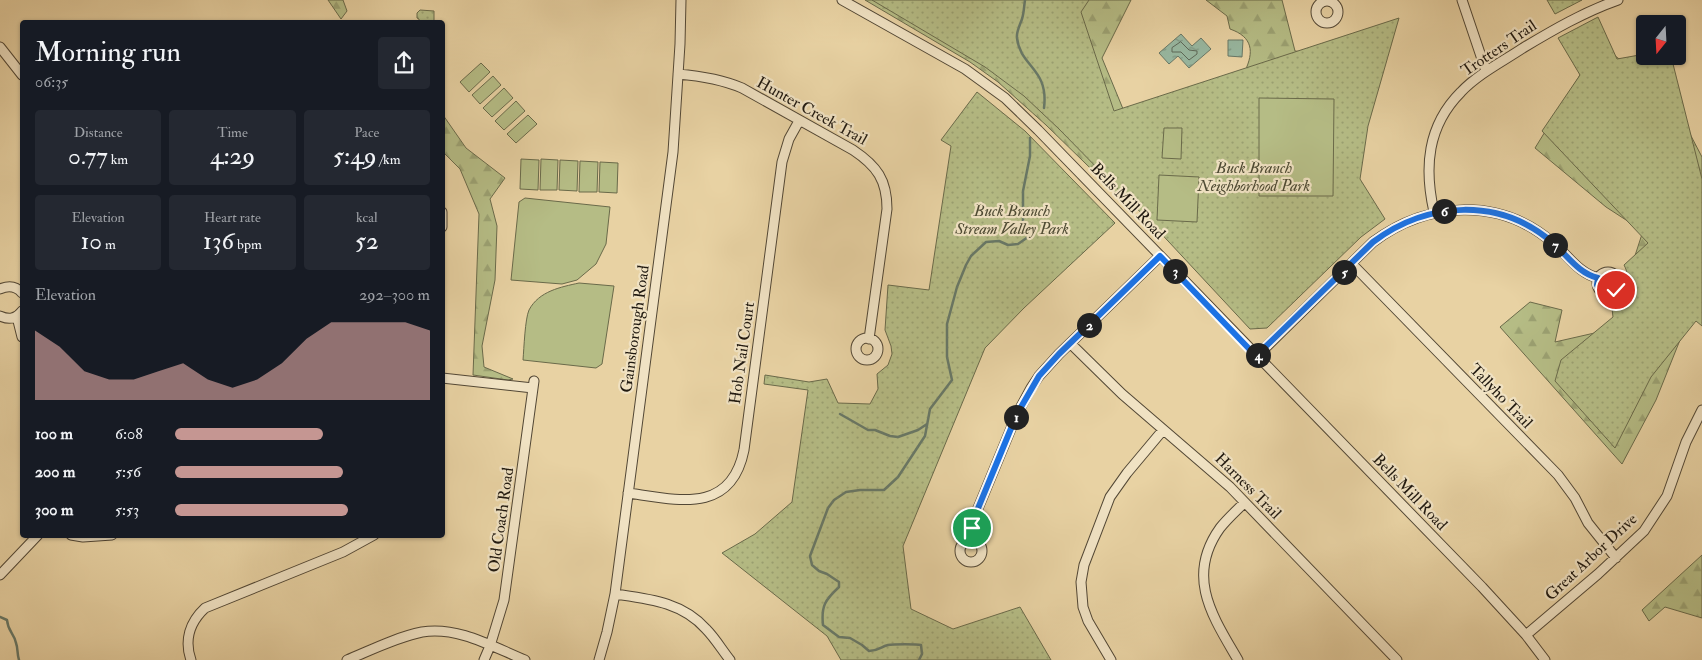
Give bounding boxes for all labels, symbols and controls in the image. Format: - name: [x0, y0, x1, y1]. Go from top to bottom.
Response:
- street label: Trotters Trail: [1457, 15, 1541, 81]
- north arrow: [1636, 15, 1686, 65]
- map controls: [1636, 15, 1686, 65]
- text: Morning run: [35, 35, 181, 70]
- button: share: [378, 37, 430, 89]
- text: 06:35: [35, 72, 68, 92]
- street label: Hunter Creek Trail: [753, 72, 871, 150]
- text: Distance: [74, 124, 123, 141]
- text: Time: [217, 124, 248, 141]
- text: Pace: [354, 124, 379, 141]
- text: 0.77: [68, 141, 108, 172]
- text: 4:29: [210, 141, 255, 172]
- text: 5:49: [333, 141, 377, 172]
- text: km: [108, 151, 128, 168]
- text: /km: [377, 151, 401, 168]
- street label: Bells Mill Road: [1086, 158, 1170, 244]
- park label: Buck Branch Neighborhood Park: [1197, 158, 1311, 196]
- pin: 6: [1432, 198, 1456, 224]
- park label: Buck Branch Stream Valley Park: [954, 201, 1069, 239]
- text: 6: [1441, 203, 1448, 220]
- text: Elevation: [71, 209, 125, 226]
- text: Heart rate: [204, 209, 261, 226]
- text: kcal: [356, 209, 378, 226]
- text: 10: [80, 226, 102, 257]
- text: 136: [203, 226, 234, 257]
- text: 52: [355, 226, 379, 257]
- pin: 7: [1542, 232, 1568, 258]
- text: m: [102, 236, 116, 253]
- text: bpm: [234, 236, 262, 253]
- text: 7: [1552, 237, 1559, 254]
- pin: 3: [1162, 258, 1188, 284]
- pin: 5: [1332, 260, 1356, 284]
- text: 3: [1173, 263, 1178, 280]
- street label: Gainsborough Road: [616, 264, 654, 394]
- text: 5: [1341, 264, 1348, 281]
- pin: [1595, 269, 1637, 311]
- icon: check: [1602, 276, 1630, 304]
- text: Elevation: [35, 285, 96, 305]
- text: 292–300 m: [359, 285, 430, 305]
- street label: Hob Nail Court: [725, 301, 759, 405]
- pin: 2: [1076, 312, 1102, 338]
- text: 2: [1086, 317, 1093, 334]
- pin: 4: [1246, 342, 1270, 368]
- text: 4: [1255, 347, 1262, 364]
- street label: Tallyho Trail: [1465, 359, 1537, 433]
- pin: 1: [1004, 404, 1028, 430]
- text: 1: [1014, 409, 1019, 426]
- text: 100 m: [35, 424, 73, 444]
- text: 6:08: [115, 424, 143, 444]
- street label: Harness Trail: [1211, 449, 1285, 523]
- street label: Bells Mill Road: [1368, 449, 1452, 535]
- text: 200 m: [35, 462, 75, 482]
- text: 5:56: [115, 462, 141, 482]
- street label: Old Coach Road: [484, 466, 518, 574]
- text: 300 m: [35, 500, 73, 520]
- text: 5:53: [115, 500, 139, 520]
- pin: [951, 507, 993, 549]
- street label: Great Arbor Drive: [1541, 509, 1641, 605]
- icon: arrive: [958, 514, 986, 542]

